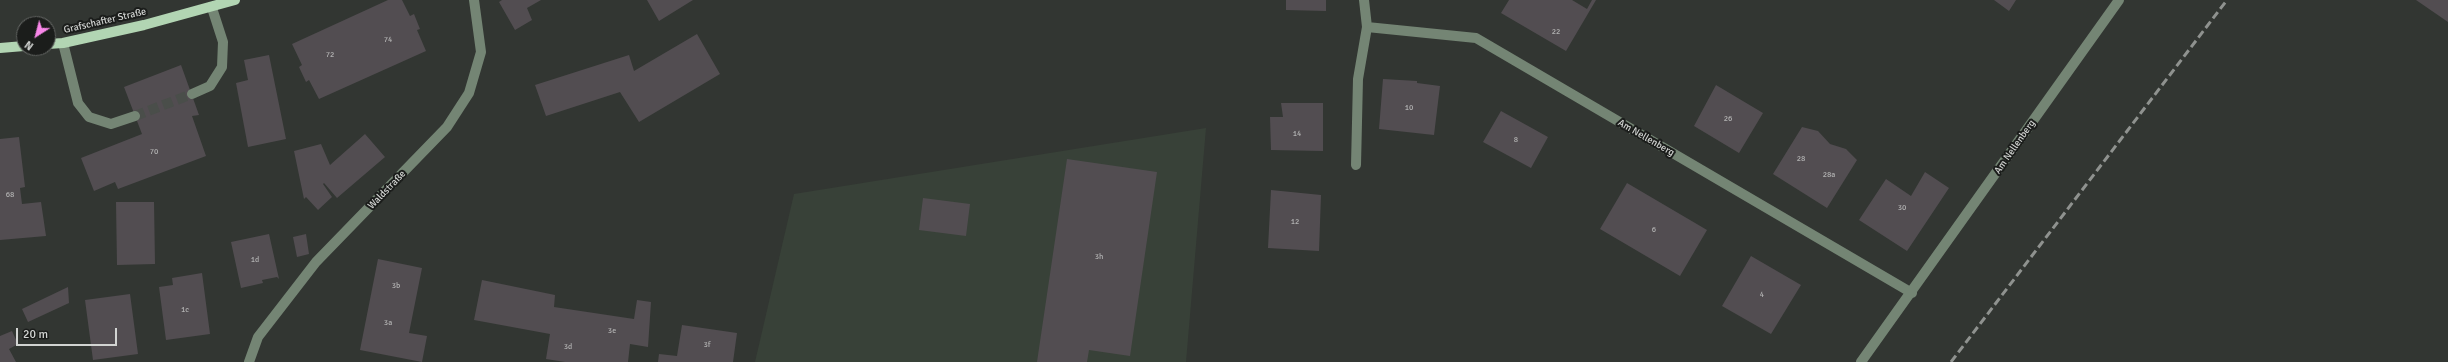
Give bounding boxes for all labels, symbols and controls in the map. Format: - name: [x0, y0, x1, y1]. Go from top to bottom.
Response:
- street label: Grafschafter Straße: [63, 6, 147, 36]
- north arrow: [16, 16, 56, 56]
- house number: 22: [1552, 27, 1560, 37]
- house number: 74: [384, 35, 392, 45]
- text: N: [22, 38, 36, 53]
- house number: 72: [326, 50, 334, 60]
- house number: 10: [1405, 103, 1413, 113]
- house number: 26: [1724, 114, 1732, 124]
- street label: Am Nellenberg: [1616, 117, 1676, 159]
- street label: Am Nellenberg: [1992, 118, 2038, 176]
- house number: 14: [1293, 129, 1301, 139]
- house number: 8: [1514, 135, 1518, 145]
- house number: 70: [150, 147, 158, 157]
- house number: 28: [1797, 154, 1805, 164]
- street label: Waldstraße: [366, 168, 408, 212]
- house number: 28a: [1823, 170, 1835, 180]
- house number: 68: [6, 190, 14, 200]
- house number: 30: [1898, 203, 1906, 213]
- house number: 12: [1291, 217, 1299, 227]
- house number: 6: [1652, 225, 1656, 235]
- house number: 3h: [1095, 252, 1103, 262]
- house number: 1d: [251, 255, 259, 265]
- house number: 3b: [392, 281, 400, 291]
- house number: 4: [1760, 290, 1764, 300]
- house number: 1c: [181, 305, 189, 315]
- house number: 3a: [384, 318, 392, 328]
- scale bar: [18, 320, 119, 346]
- house number: 3e: [608, 326, 616, 336]
- text: 20 m: [23, 327, 48, 342]
- house number: 3f: [704, 340, 710, 350]
- house number: 3d: [564, 342, 572, 352]

